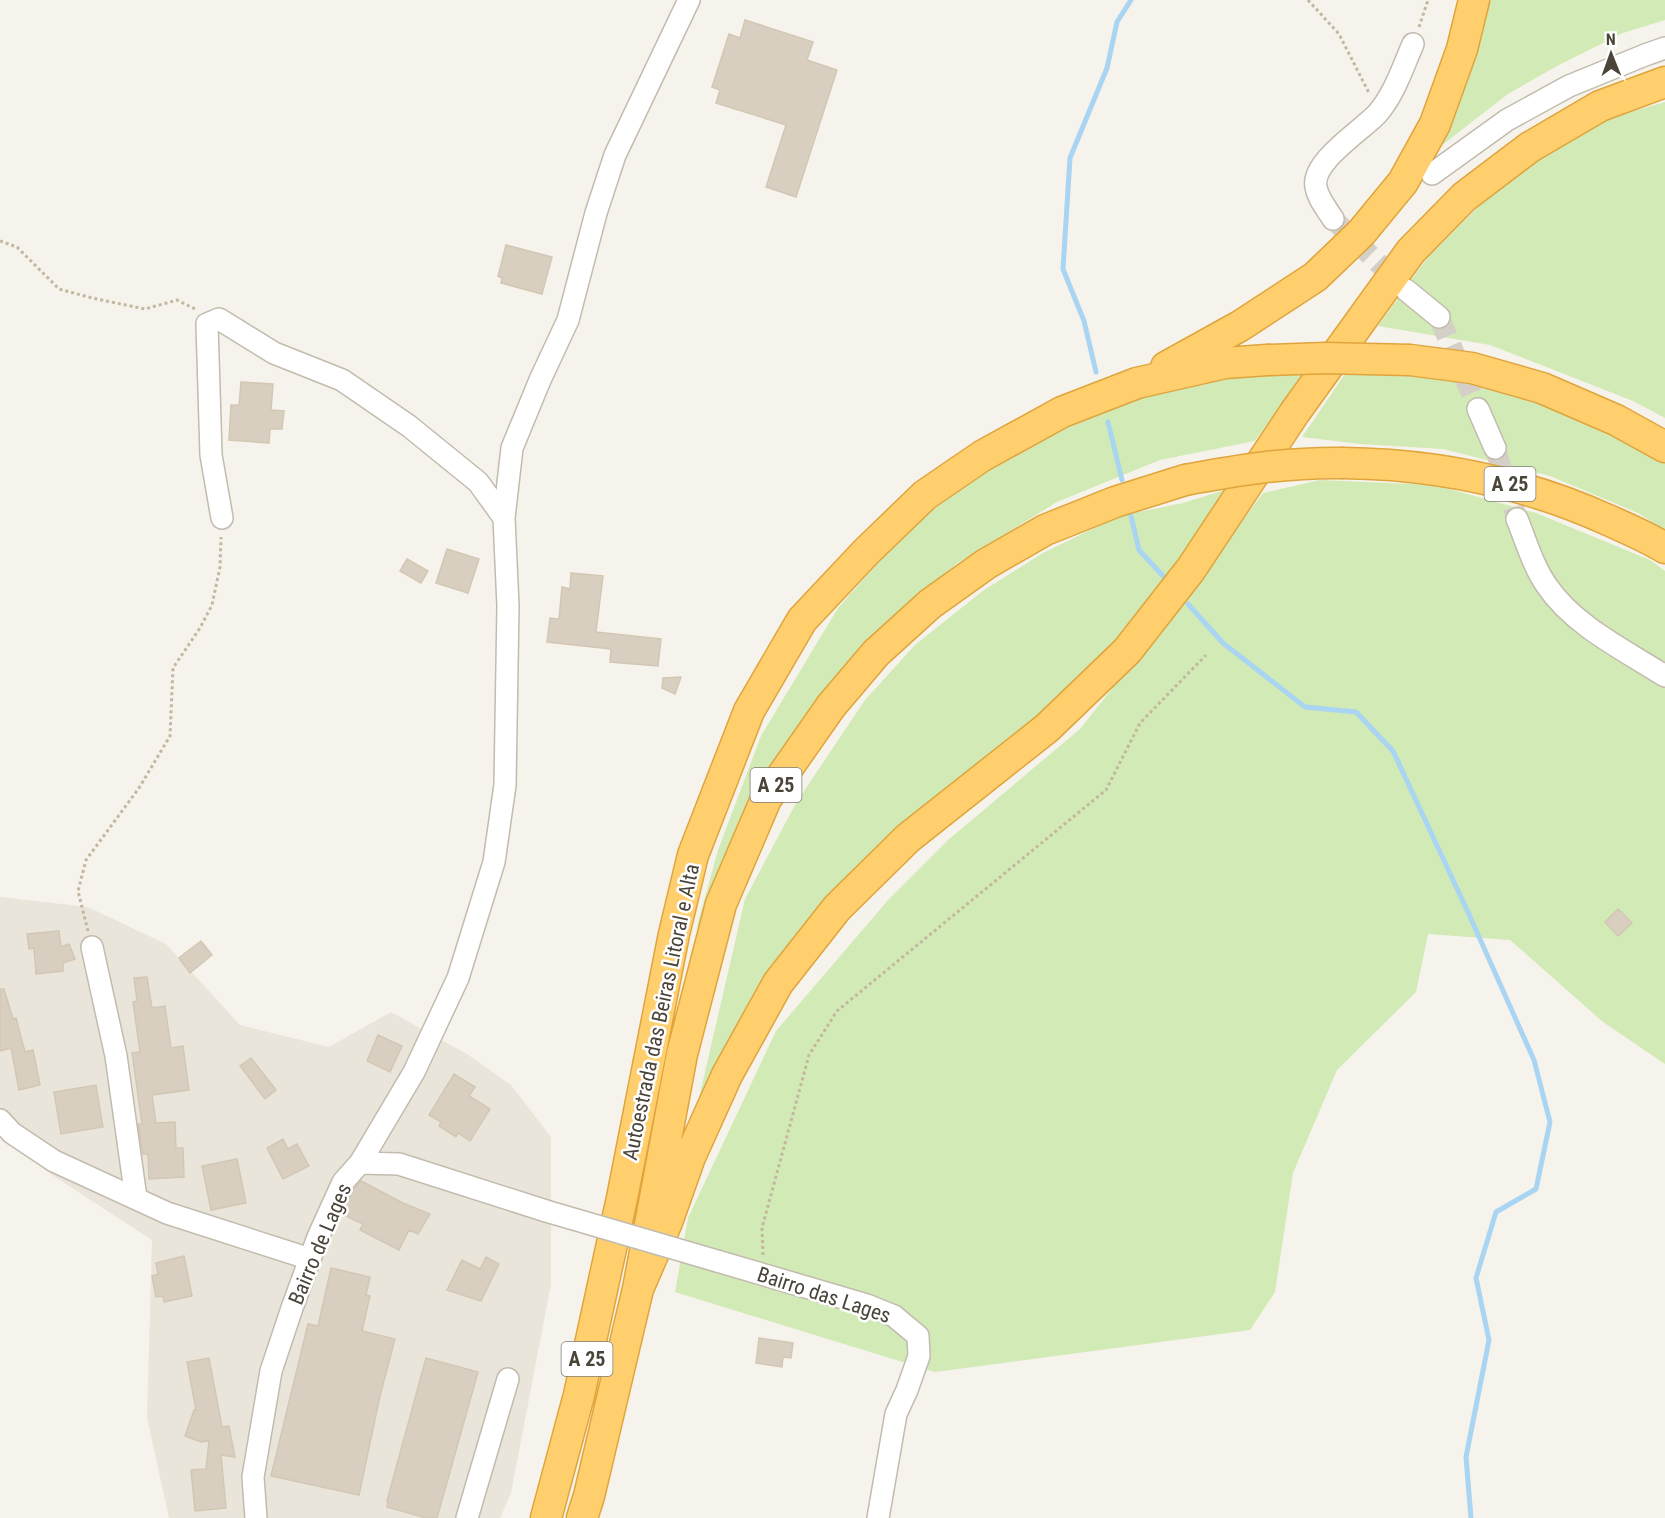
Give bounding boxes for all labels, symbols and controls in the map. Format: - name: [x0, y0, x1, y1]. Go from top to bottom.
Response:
- north arrow: [1581, 24, 1641, 84]
- text: N: [1606, 30, 1616, 49]
- road number: A 25: [1484, 467, 1536, 501]
- road number: A 25: [750, 768, 802, 802]
- street label: Autoestrada das Beiras Litoral e Alta: [618, 862, 704, 1162]
- street label: Bairro de Lages: [284, 1180, 356, 1308]
- street label: Bairro das Lages: [754, 1262, 894, 1328]
- road number: A 25: [562, 1342, 612, 1376]

